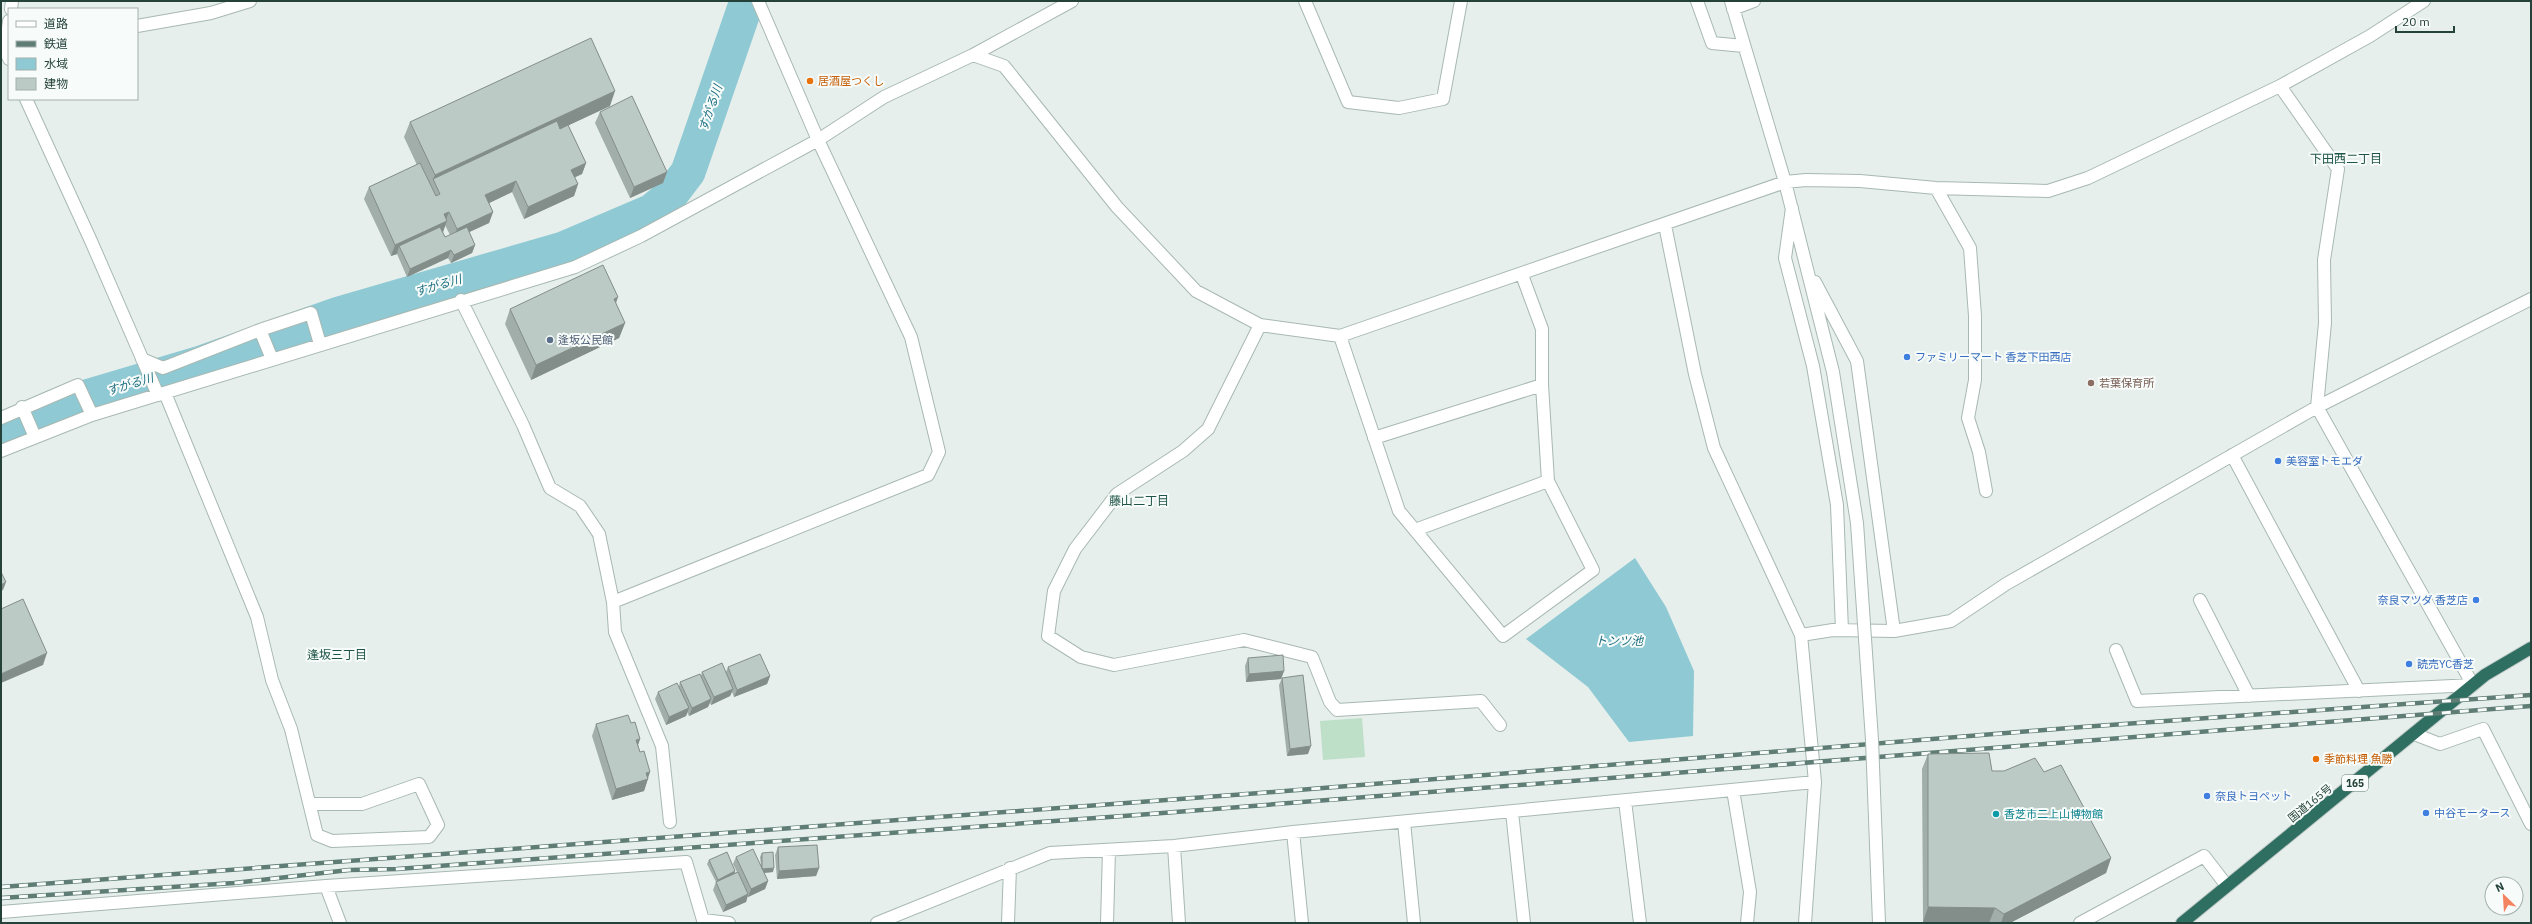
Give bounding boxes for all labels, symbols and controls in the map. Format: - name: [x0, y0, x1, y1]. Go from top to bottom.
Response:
- legend: [8, 8, 138, 100]
- scale bar: [2396, 8, 2454, 34]
- text: 20 m: [2402, 14, 2430, 29]
- text: 道路: [44, 16, 68, 31]
- text: 鉄道: [44, 36, 68, 51]
- text: 水域: [44, 56, 68, 71]
- place label: 居酒屋つくし: [818, 74, 884, 88]
- text: 建物: [44, 76, 68, 91]
- marker: 居酒屋つくし: [805, 76, 815, 86]
- water label: すがる川: [695, 81, 726, 133]
- district label: 下田西二丁目: [2310, 151, 2382, 166]
- water label: すがる川: [413, 271, 465, 299]
- place label: 逢坂公民館: [558, 333, 613, 347]
- marker: 逢坂公民館: [545, 335, 555, 345]
- place label: ファミリーマート 香芝下田西店: [1915, 350, 2072, 364]
- marker: ファミリーマート 香芝下田西店: [1902, 352, 1912, 362]
- water label: すがる川: [105, 369, 157, 398]
- place label: 若葉保育所: [2099, 376, 2155, 390]
- marker: 若葉保育所: [2086, 378, 2096, 388]
- place label: 美容室トモエダ: [2286, 454, 2363, 468]
- marker: 美容室トモエダ: [2273, 456, 2283, 466]
- district label: 藤山二丁目: [1109, 493, 1169, 508]
- place label: 奈良マツダ 香芝店: [2377, 593, 2468, 607]
- marker: 奈良マツダ 香芝店: [2471, 595, 2481, 605]
- water label: トンツ池: [1595, 633, 1644, 648]
- district label: 逢坂三丁目: [307, 647, 367, 662]
- place label: 読売YC香芝: [2417, 657, 2474, 671]
- marker: 読売YC香芝: [2404, 659, 2414, 669]
- place label: 季節料理 魚勝: [2324, 752, 2393, 766]
- marker: 季節料理 魚勝: [2311, 754, 2321, 764]
- road number: 165: [2342, 775, 2368, 791]
- street label: 国道165号: [2285, 781, 2335, 825]
- place label: 奈良トヨペット: [2215, 789, 2292, 803]
- marker: 奈良トヨペット: [2202, 791, 2212, 801]
- place label: 中谷モータース: [2434, 806, 2510, 820]
- place label: 香芝市二上山博物館: [2004, 807, 2103, 821]
- marker: 中谷モータース: [2421, 808, 2431, 818]
- marker: 香芝市二上山博物館: [1991, 809, 2001, 819]
- north arrow: [2484, 876, 2524, 916]
- text: N: [2493, 879, 2506, 895]

